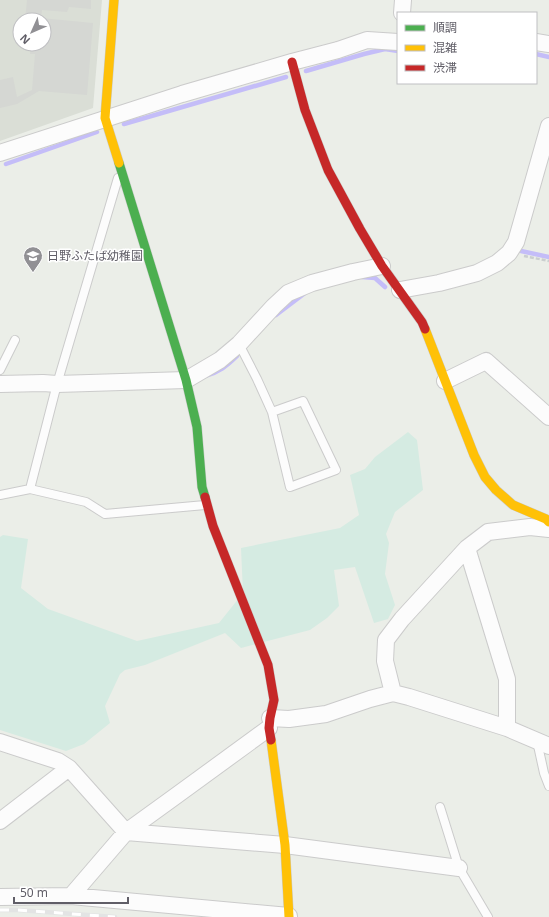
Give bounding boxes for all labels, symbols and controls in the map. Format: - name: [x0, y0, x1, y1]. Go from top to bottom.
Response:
- north arrow: [12, 12, 52, 52]
- legend: [397, 12, 537, 84]
- text: 順調: [433, 19, 457, 36]
- text: N: [16, 31, 33, 48]
- text: 混雑: [433, 39, 457, 56]
- text: 渋滞: [433, 59, 457, 76]
- school or university icon: 日野ふたば幼稚園: [22, 245, 44, 273]
- place label: 日野ふたば幼稚園: [47, 247, 143, 264]
- scale bar: [14, 879, 128, 905]
- text: 50 m: [20, 884, 48, 901]

